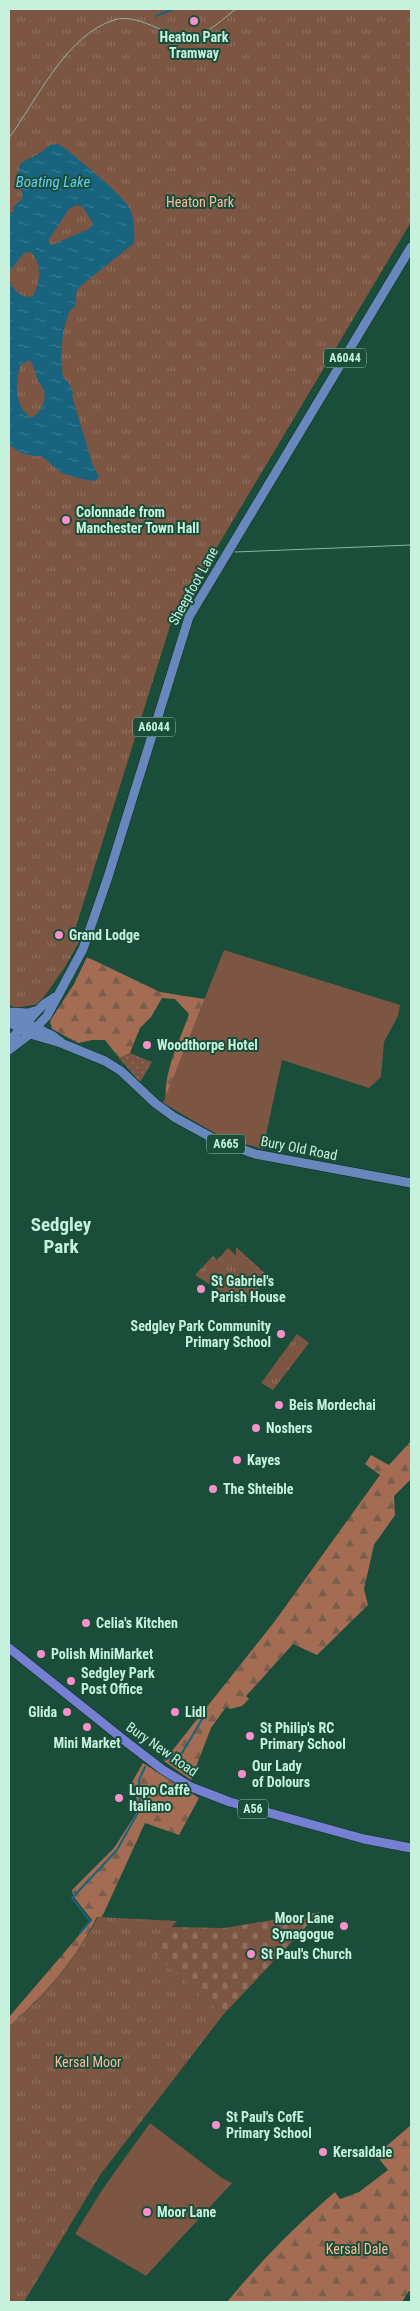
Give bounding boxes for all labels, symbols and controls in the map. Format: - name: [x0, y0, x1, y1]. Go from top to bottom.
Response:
- marker: Heaton Park Tramway: [188, 15, 200, 27]
- place label: Heaton Park Tramway: [160, 29, 229, 61]
- water label: Boating Lake: [16, 173, 90, 191]
- park label: Heaton Park: [166, 194, 235, 210]
- road number: A6044: [324, 348, 366, 368]
- place label: Colonnade from Manchester Town Hall: [76, 504, 199, 536]
- marker: Colonnade from Manchester Town Hall: [60, 514, 72, 526]
- street label: Sheepfoot Lane: [165, 544, 221, 628]
- road number: A6044: [133, 718, 175, 736]
- place label: Grand Lodge: [69, 927, 140, 943]
- marker: Grand Lodge: [53, 929, 65, 941]
- place label: Woodthorpe Hotel: [157, 1037, 258, 1053]
- marker: Woodthorpe Hotel: [141, 1039, 153, 1051]
- street label: Bury Old Road: [259, 1133, 339, 1163]
- road number: A665: [207, 1134, 245, 1154]
- district label: Sedgley Park: [31, 1213, 92, 1258]
- place label: St Gabriel's Parish House: [211, 1273, 286, 1305]
- marker: St Gabriel's Parish House: [195, 1283, 207, 1295]
- place label: Sedgley Park Community Primary School: [131, 1318, 272, 1350]
- marker: Sedgley Park Community Primary School: [275, 1328, 287, 1340]
- place label: Beis Mordechai: [289, 1397, 376, 1413]
- marker: Beis Mordechai: [273, 1399, 285, 1411]
- place label: Noshers: [266, 1420, 312, 1436]
- marker: Noshers: [250, 1422, 262, 1434]
- place label: Kayes: [247, 1452, 280, 1468]
- marker: Kayes: [231, 1454, 243, 1466]
- place label: The Shteible: [223, 1481, 294, 1497]
- marker: The Shteible: [207, 1483, 219, 1495]
- place label: Celia's Kitchen: [96, 1615, 178, 1631]
- marker: Celia's Kitchen: [80, 1617, 92, 1629]
- place label: Polish MiniMarket: [51, 1646, 153, 1662]
- marker: Polish MiniMarket: [35, 1648, 47, 1660]
- place label: Sedgley Park Post Office: [81, 1665, 155, 1697]
- marker: Sedgley Park Post Office: [65, 1675, 77, 1687]
- place label: Glida: [28, 1704, 57, 1720]
- place label: Lidl: [185, 1704, 206, 1720]
- marker: Glida: [61, 1706, 73, 1718]
- marker: Lidl: [169, 1706, 181, 1718]
- street label: Bury New Road: [123, 1718, 201, 1780]
- place label: St Philip's RC Primary School: [260, 1720, 346, 1752]
- marker: Mini Market: [81, 1721, 93, 1733]
- marker: St Philip's RC Primary School: [244, 1730, 256, 1742]
- place label: Mini Market: [53, 1735, 121, 1751]
- place label: Our Lady of Dolours: [252, 1758, 310, 1790]
- marker: Our Lady of Dolours: [236, 1768, 248, 1780]
- place label: Lupo Caffè Italiano: [129, 1782, 190, 1814]
- marker: Lupo Caffè Italiano: [113, 1792, 125, 1804]
- road number: A56: [238, 1800, 268, 1818]
- place label: Moor Lane Synagogue: [272, 1910, 334, 1942]
- marker: Moor Lane Synagogue: [338, 1920, 350, 1932]
- place label: St Paul's Church: [261, 1946, 352, 1962]
- marker: St Paul's Church: [245, 1948, 257, 1960]
- park label: Kersal Moor: [55, 2054, 121, 2070]
- place label: St Paul's CofE Primary School: [226, 2109, 312, 2141]
- marker: St Paul's CofE Primary School: [210, 2119, 222, 2131]
- place label: Kersaldale: [333, 2144, 392, 2160]
- marker: Kersaldale: [317, 2146, 329, 2158]
- place label: Moor Lane: [157, 2204, 217, 2220]
- marker: Moor Lane: [141, 2206, 153, 2218]
- park label: Kersal Dale: [326, 2241, 389, 2257]

